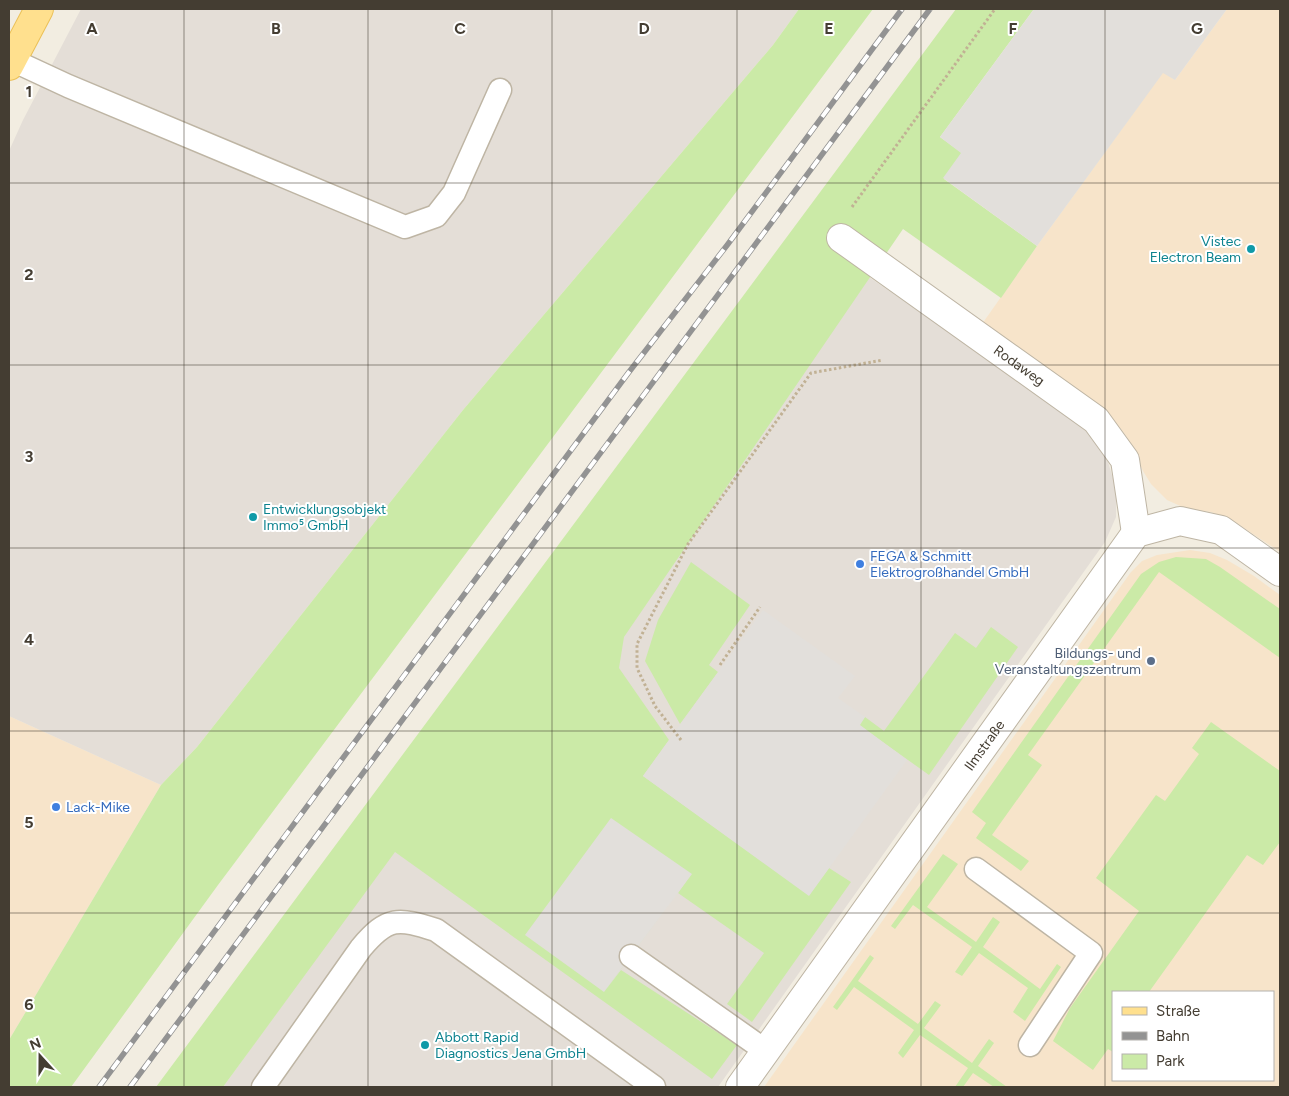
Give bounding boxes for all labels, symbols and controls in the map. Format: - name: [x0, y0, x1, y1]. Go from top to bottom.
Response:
- text: A: [86, 19, 98, 38]
- text: B: [271, 19, 281, 38]
- text: C: [454, 19, 466, 38]
- text: D: [638, 19, 650, 38]
- text: E: [824, 19, 834, 38]
- text: F: [1009, 19, 1018, 38]
- text: G: [1191, 19, 1203, 38]
- text: 1: [26, 82, 32, 101]
- place label: Vistec Electron Beam: [1150, 233, 1241, 266]
- marker: Vistec Electron Beam: [1245, 243, 1257, 255]
- text: 2: [24, 265, 34, 284]
- street label: Rodaweg: [990, 342, 1048, 390]
- text: 3: [25, 447, 34, 466]
- place label: Entwicklungsobjekt Immo⁵ GmbH: [263, 501, 386, 534]
- marker: Entwicklungsobjekt Immo⁵ GmbH: [247, 511, 259, 523]
- place label: FEGA & Schmitt Elektrogroßhandel GmbH: [870, 548, 1029, 581]
- marker: FEGA & Schmitt Elektrogroßhandel GmbH: [854, 558, 866, 570]
- text: 4: [24, 630, 34, 649]
- place label: Bildungs- und Veranstaltungszentrum: [995, 645, 1141, 678]
- marker: Bildungs- und Veranstaltungszentrum: [1145, 655, 1157, 667]
- street label: Ilmstraße: [961, 717, 1009, 774]
- place label: Lack-Mike: [66, 799, 130, 816]
- marker: Lack-Mike: [50, 801, 62, 813]
- text: 5: [24, 813, 34, 832]
- legend: [1112, 991, 1274, 1081]
- text: 6: [24, 995, 34, 1014]
- text: Straße: [1156, 1002, 1200, 1020]
- text: Bahn: [1156, 1027, 1190, 1045]
- place label: Abbott Rapid Diagnostics Jena GmbH: [435, 1029, 586, 1062]
- north arrow: [15, 1031, 65, 1081]
- text: N: [27, 1034, 44, 1054]
- marker: Abbott Rapid Diagnostics Jena GmbH: [419, 1039, 431, 1051]
- text: Park: [1156, 1052, 1185, 1070]

